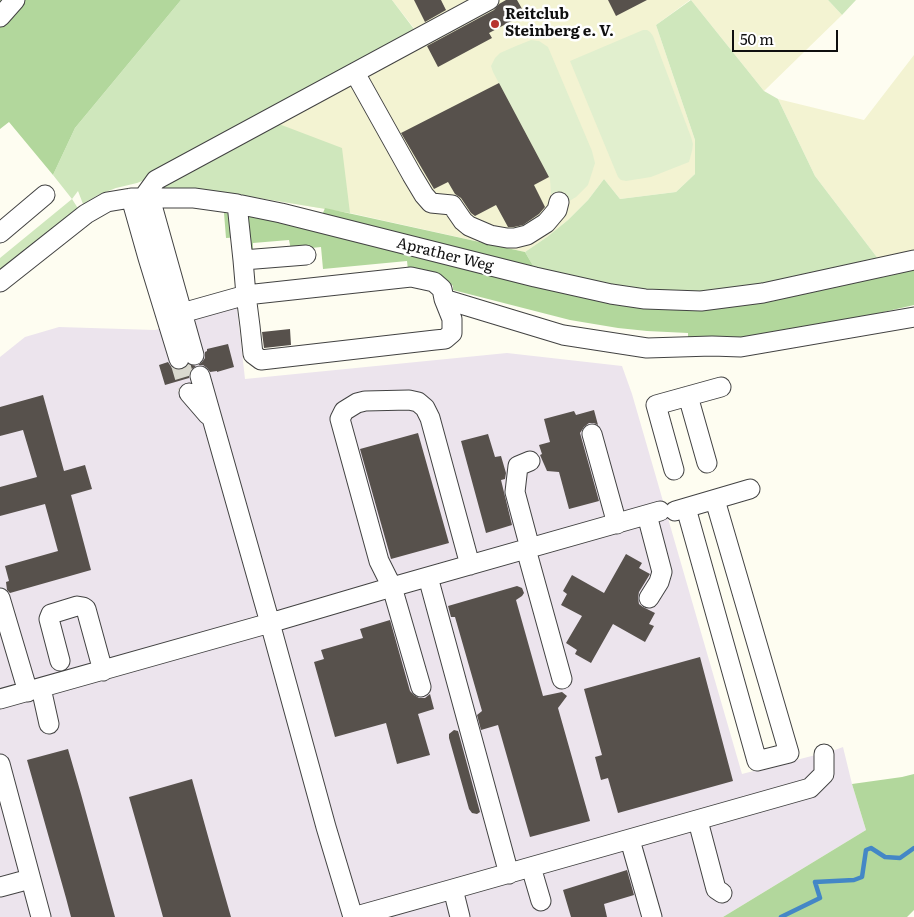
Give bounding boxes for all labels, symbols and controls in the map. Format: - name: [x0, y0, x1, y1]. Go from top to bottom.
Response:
- place label: Reitclub Steinberg e. V.: [505, 6, 614, 41]
- marker: Reitclub Steinberg e. V.: [489, 18, 501, 30]
- scale bar: [734, 20, 840, 52]
- text: 50 m: [740, 27, 774, 50]
- street label: Aprather Weg: [395, 234, 495, 276]

